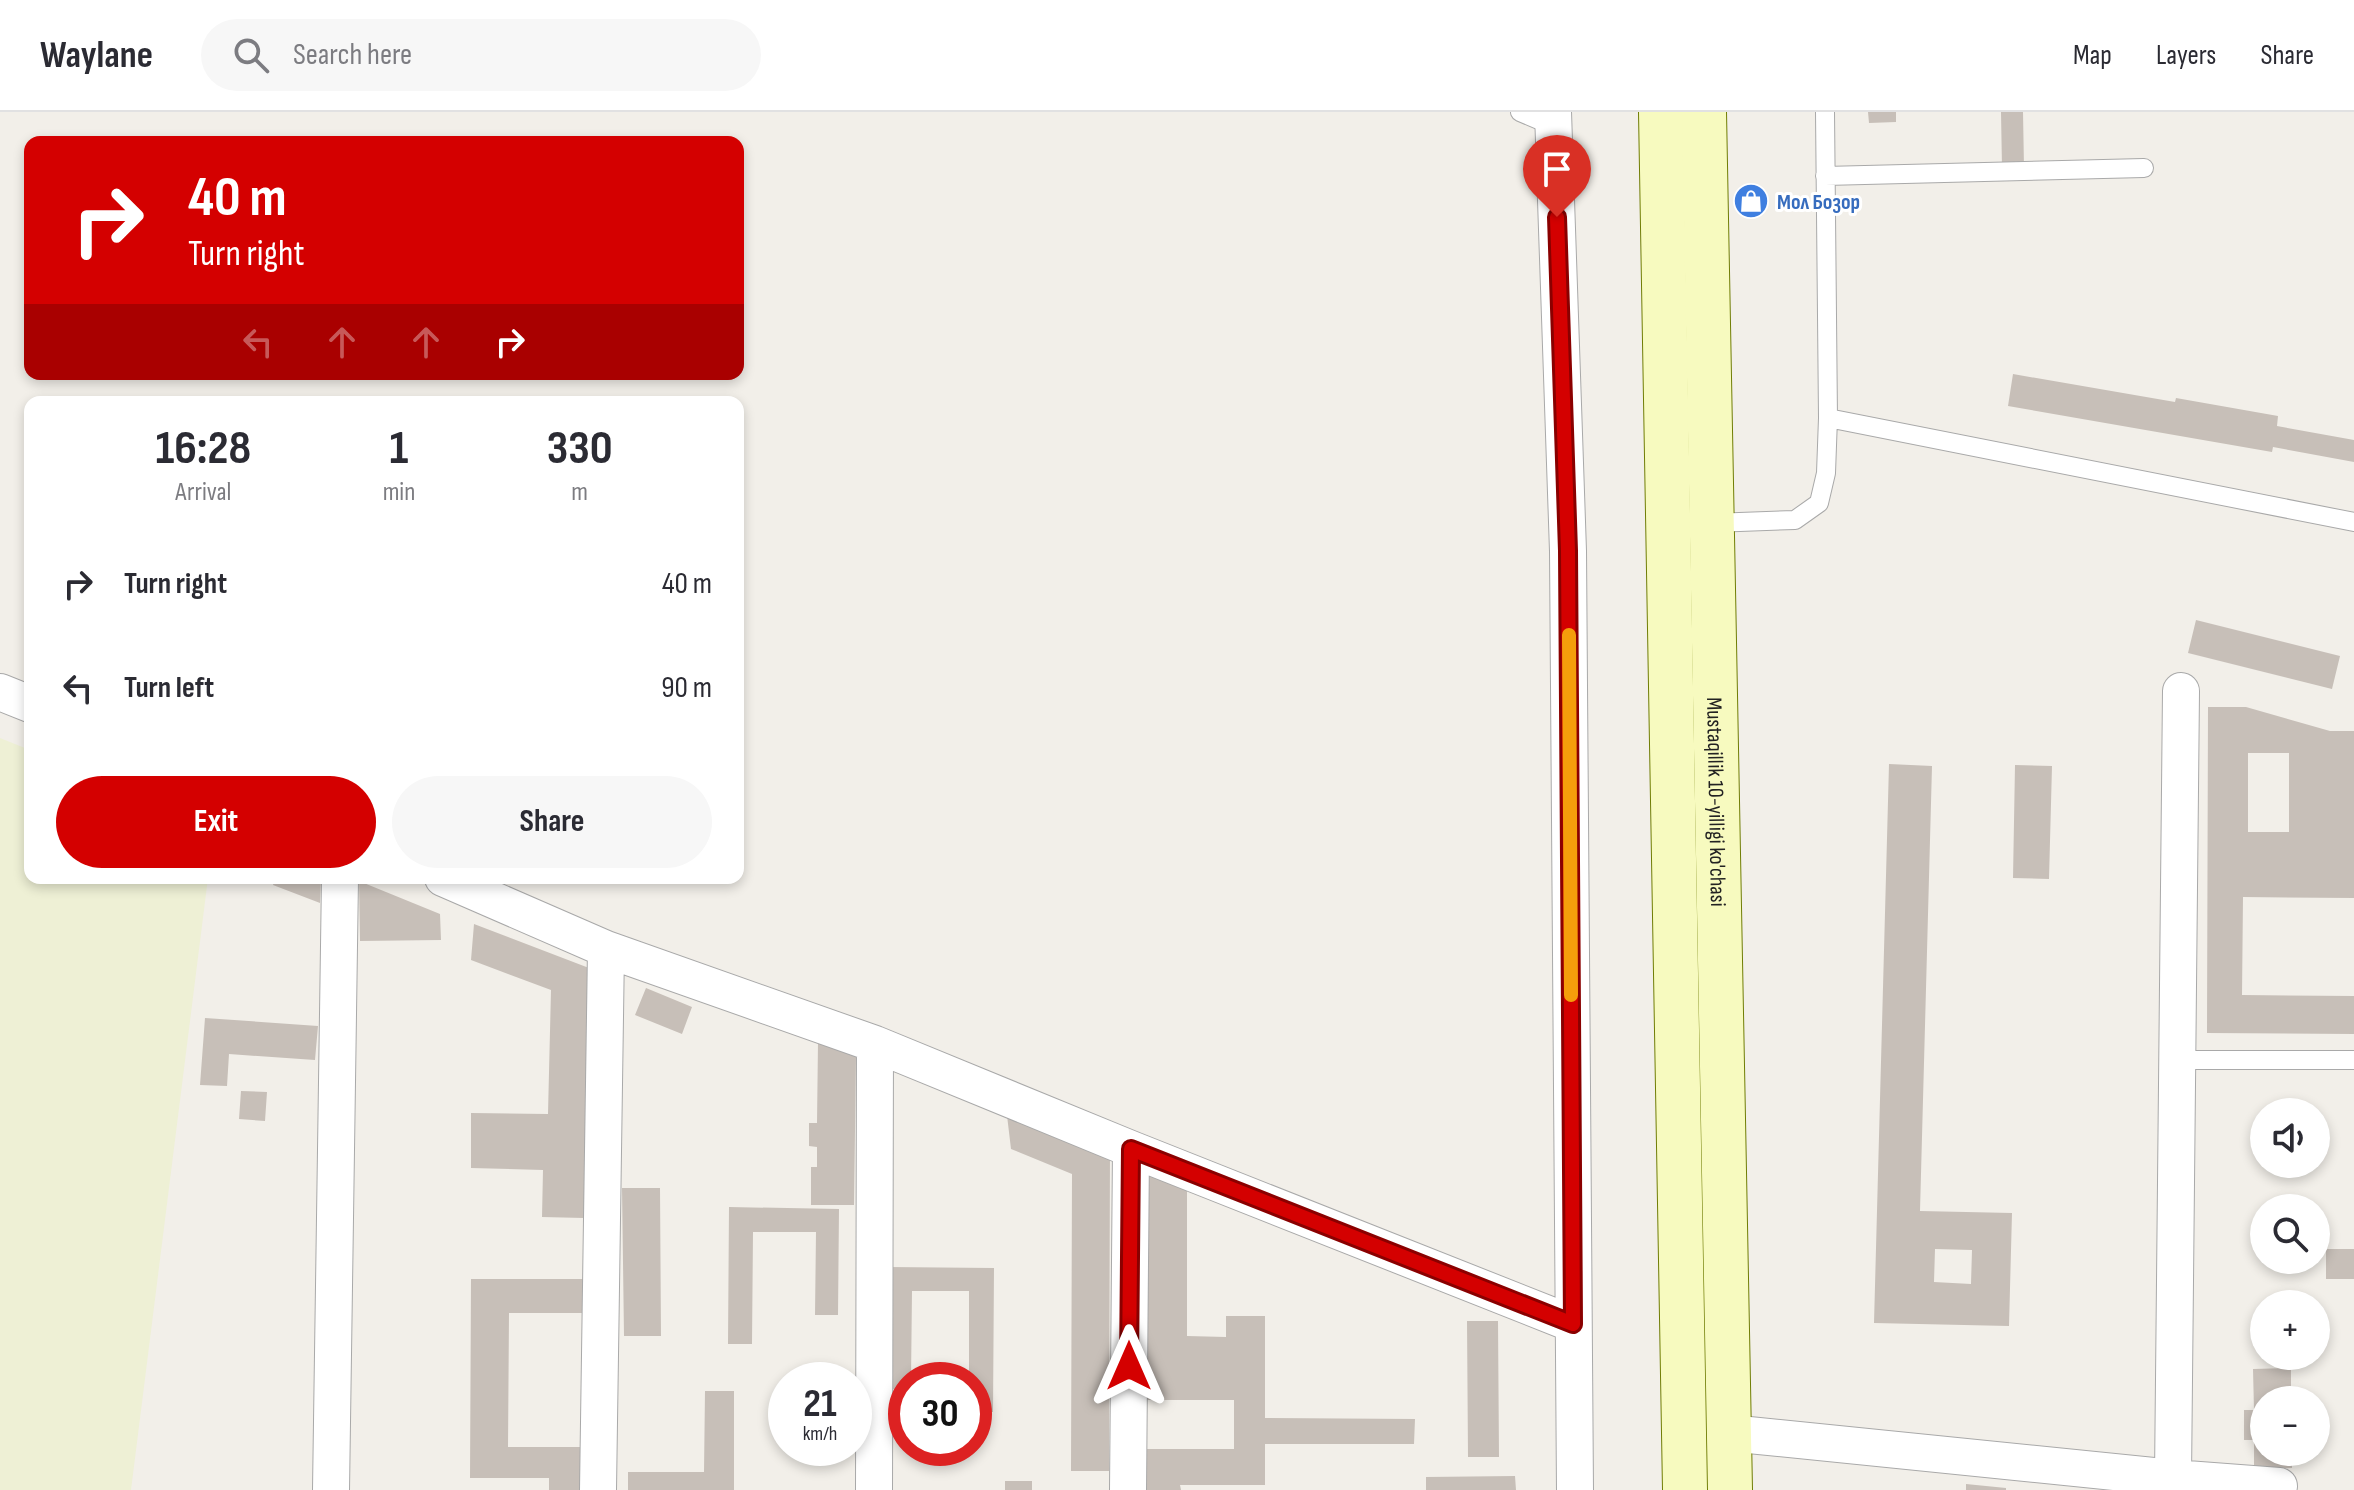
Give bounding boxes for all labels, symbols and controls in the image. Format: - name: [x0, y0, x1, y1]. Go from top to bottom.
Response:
- search box: [201, 19, 761, 91]
- text: Waylane: [40, 33, 153, 78]
- icon: search: [229, 33, 273, 77]
- text: Search here: [293, 37, 412, 73]
- text: Map: [2073, 39, 2112, 72]
- text: Layers: [2156, 39, 2216, 72]
- text: Share: [2260, 39, 2314, 72]
- pin: [1523, 135, 1591, 217]
- icon: arrive: [1535, 147, 1579, 191]
- text: 40 m: [188, 165, 287, 232]
- icon: right: [56, 168, 160, 272]
- shop icon: Мол Бозор: [1732, 182, 1770, 220]
- place label: Мол Бозор: [1777, 189, 1860, 216]
- text: Turn right: [188, 233, 305, 276]
- icon: left: [236, 320, 280, 364]
- icon: ahead: [320, 320, 364, 364]
- icon: ahead: [404, 320, 448, 364]
- icon: right: [488, 320, 532, 364]
- text: 16:28: [155, 420, 251, 477]
- text: 1: [390, 420, 408, 477]
- text: 330: [547, 420, 613, 477]
- text: Arrival: [175, 477, 231, 508]
- text: min: [383, 477, 415, 508]
- text: m: [571, 477, 588, 508]
- icon: right: [56, 562, 100, 606]
- text: Turn right: [124, 566, 227, 602]
- text: 40 m: [662, 566, 712, 602]
- icon: left: [56, 666, 100, 710]
- text: Turn left: [124, 670, 214, 706]
- text: 90 m: [661, 670, 712, 706]
- street label: Mustaqillik 10-yilligi ko'chasi: [1700, 697, 1731, 907]
- button: Exit: [56, 776, 376, 868]
- button: Share: [392, 776, 712, 868]
- map controls: [2250, 1098, 2330, 1466]
- button: sound: [2250, 1098, 2330, 1178]
- button: search: [2250, 1194, 2330, 1274]
- button: +: [2250, 1290, 2330, 1370]
- position arrow: [1087, 1324, 1171, 1408]
- speed limit sign: 30: [888, 1362, 992, 1466]
- text: 21: [803, 1380, 837, 1428]
- button: −: [2250, 1386, 2330, 1466]
- text: km/h: [803, 1422, 837, 1446]

